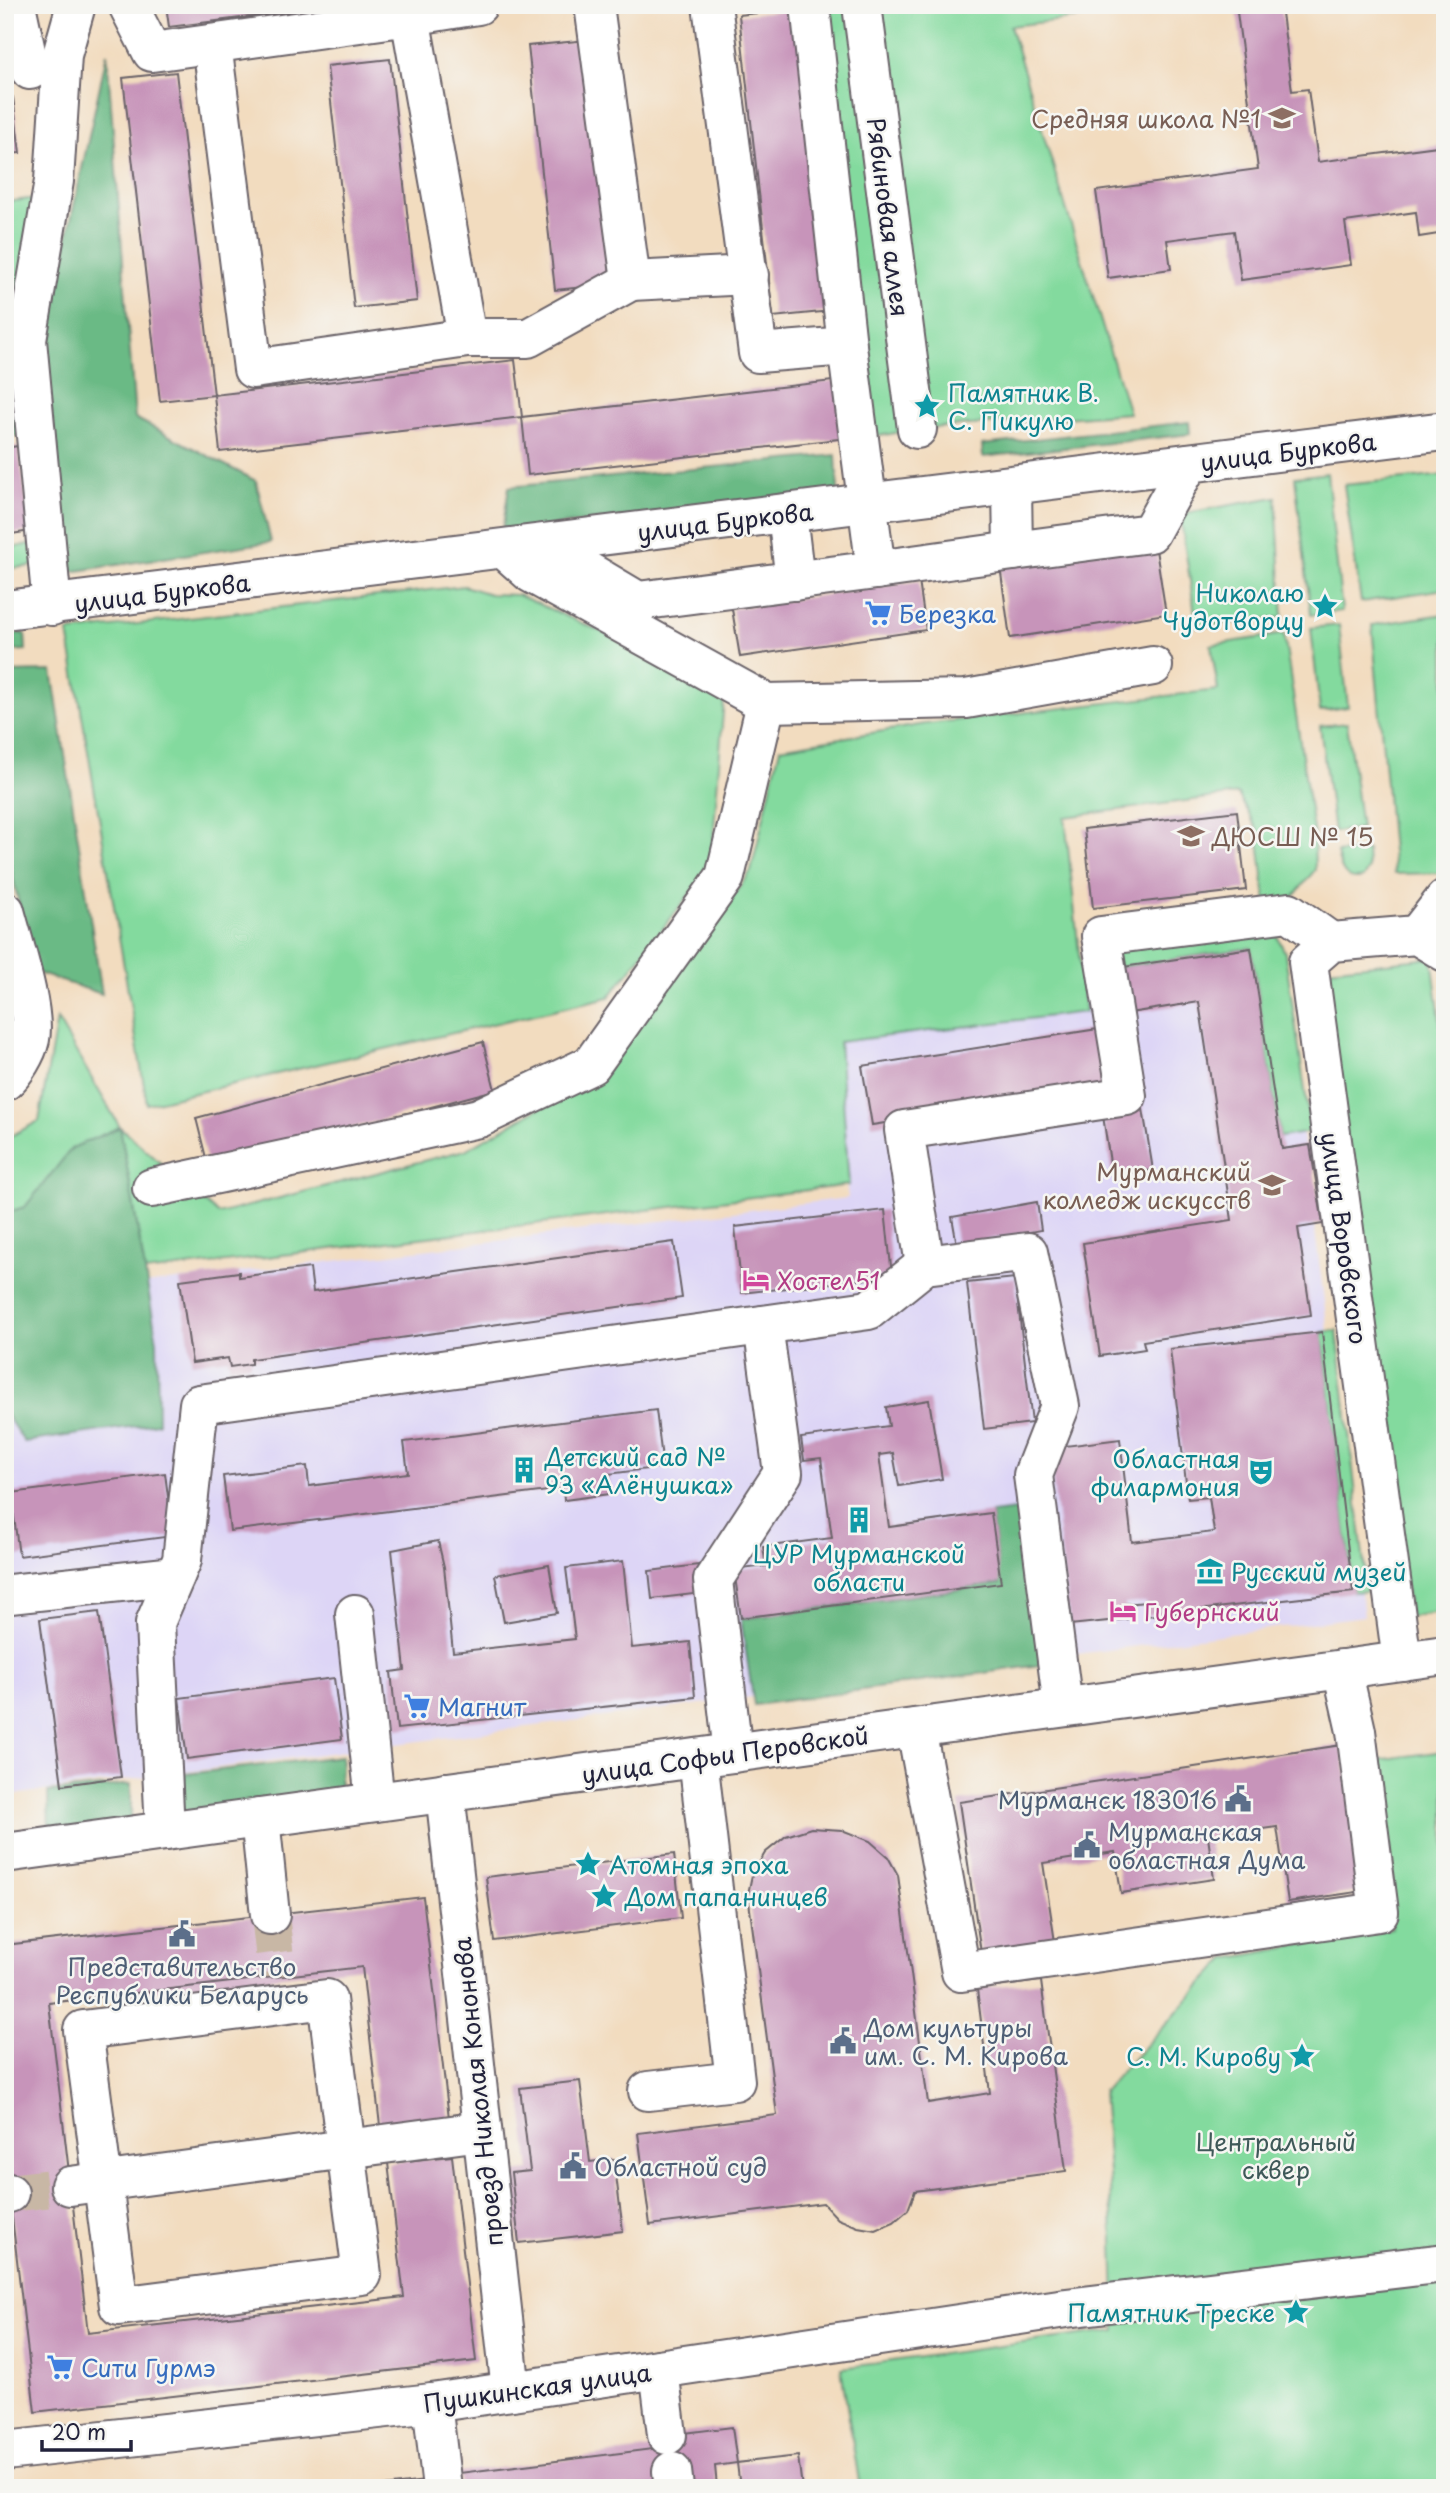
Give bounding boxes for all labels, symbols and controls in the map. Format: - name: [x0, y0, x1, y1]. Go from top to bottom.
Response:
- place label: Средняя школа №1: [1031, 100, 1261, 136]
- school or university icon: Средняя школа №1: [1267, 103, 1297, 133]
- street label: Рябиновая аллея: [859, 115, 919, 319]
- place label: Памятник В. С. Пикулю: [948, 374, 1099, 438]
- place icon: Памятник В. С. Пикулю: [912, 391, 942, 421]
- street label: улица Буркова: [1198, 422, 1378, 480]
- street label: улица Буркова: [635, 492, 815, 550]
- street label: улица Буркова: [72, 563, 252, 621]
- place label: Николаю Чудотворцу: [1162, 574, 1304, 638]
- place icon: Николаю Чудотворцу: [1310, 591, 1340, 621]
- place label: Березка: [899, 595, 996, 631]
- supermarket icon: Березка: [863, 598, 893, 628]
- place label: ДЮСШ № 15: [1211, 818, 1374, 854]
- school or university icon: ДЮСШ № 15: [1176, 821, 1206, 851]
- street label: улица Воровского: [1312, 1130, 1378, 1346]
- place label: Мурманский колледж искусств: [1043, 1153, 1251, 1217]
- school or university icon: Мурманский колледж искусств: [1257, 1170, 1287, 1200]
- place label: Хостел51: [777, 1262, 880, 1298]
- hotel icon: Хостел51: [741, 1265, 771, 1295]
- place label: Детский сад № 93 «Алёнушка»: [544, 1438, 733, 1502]
- place label: Областная филармония: [1091, 1440, 1240, 1504]
- building icon: Детский сад № 93 «Алёнушка»: [509, 1455, 539, 1485]
- theatre icon: Областная филармония: [1246, 1457, 1276, 1487]
- building icon: ЦУР Мурманской области: [844, 1505, 874, 1535]
- place label: ЦУР Мурманской области: [753, 1535, 965, 1599]
- place label: Русский музей: [1231, 1553, 1407, 1589]
- museum icon: Русский музей: [1195, 1556, 1225, 1586]
- place label: Губернский: [1144, 1593, 1280, 1629]
- hotel icon: Губернский: [1108, 1596, 1138, 1626]
- place label: Магнит: [438, 1688, 527, 1724]
- supermarket icon: Магнит: [402, 1691, 432, 1721]
- street label: улица Софьи Перовской: [579, 1716, 871, 1792]
- place label: Мурманск 183016: [998, 1781, 1217, 1817]
- public building icon: Мурманск 183016: [1223, 1784, 1253, 1814]
- place label: Мурманская областная Дума: [1108, 1813, 1306, 1877]
- public building icon: Мурманская областная Дума: [1072, 1830, 1102, 1860]
- place label: Атомная эпоха: [609, 1846, 789, 1882]
- place icon: Атомная эпоха: [573, 1849, 603, 1879]
- place label: Дом папанинцев: [624, 1878, 828, 1914]
- place icon: Дом папанинцев: [589, 1881, 619, 1911]
- public building icon: Представительство Республики Беларусь: [167, 1919, 197, 1949]
- street label: проезд Николая Кононова: [443, 1936, 511, 2248]
- place label: Представительство Республики Беларусь: [55, 1948, 309, 2012]
- place label: Дом культуры им. С. М. Кирова: [863, 2009, 1068, 2073]
- public building icon: Дом культуры им. С. М. Кирова: [828, 2026, 858, 2056]
- place label: С. М. Кирову: [1126, 2038, 1281, 2074]
- place icon: С. М. Кирову: [1287, 2041, 1317, 2071]
- park label: Центральный сквер: [1196, 2123, 1356, 2187]
- place label: Областной суд: [594, 2148, 767, 2184]
- public building icon: Областной суд: [558, 2151, 588, 2181]
- place label: Памятник Треске: [1067, 2294, 1275, 2330]
- place icon: Памятник Треске: [1281, 2297, 1311, 2327]
- place label: Сити Гурмэ: [81, 2349, 216, 2385]
- supermarket icon: Сити Гурмэ: [45, 2352, 75, 2382]
- street label: Пушкинская улица: [421, 2353, 653, 2421]
- scale bar: [42, 2409, 131, 2453]
- text: 20 m: [52, 2415, 106, 2447]

